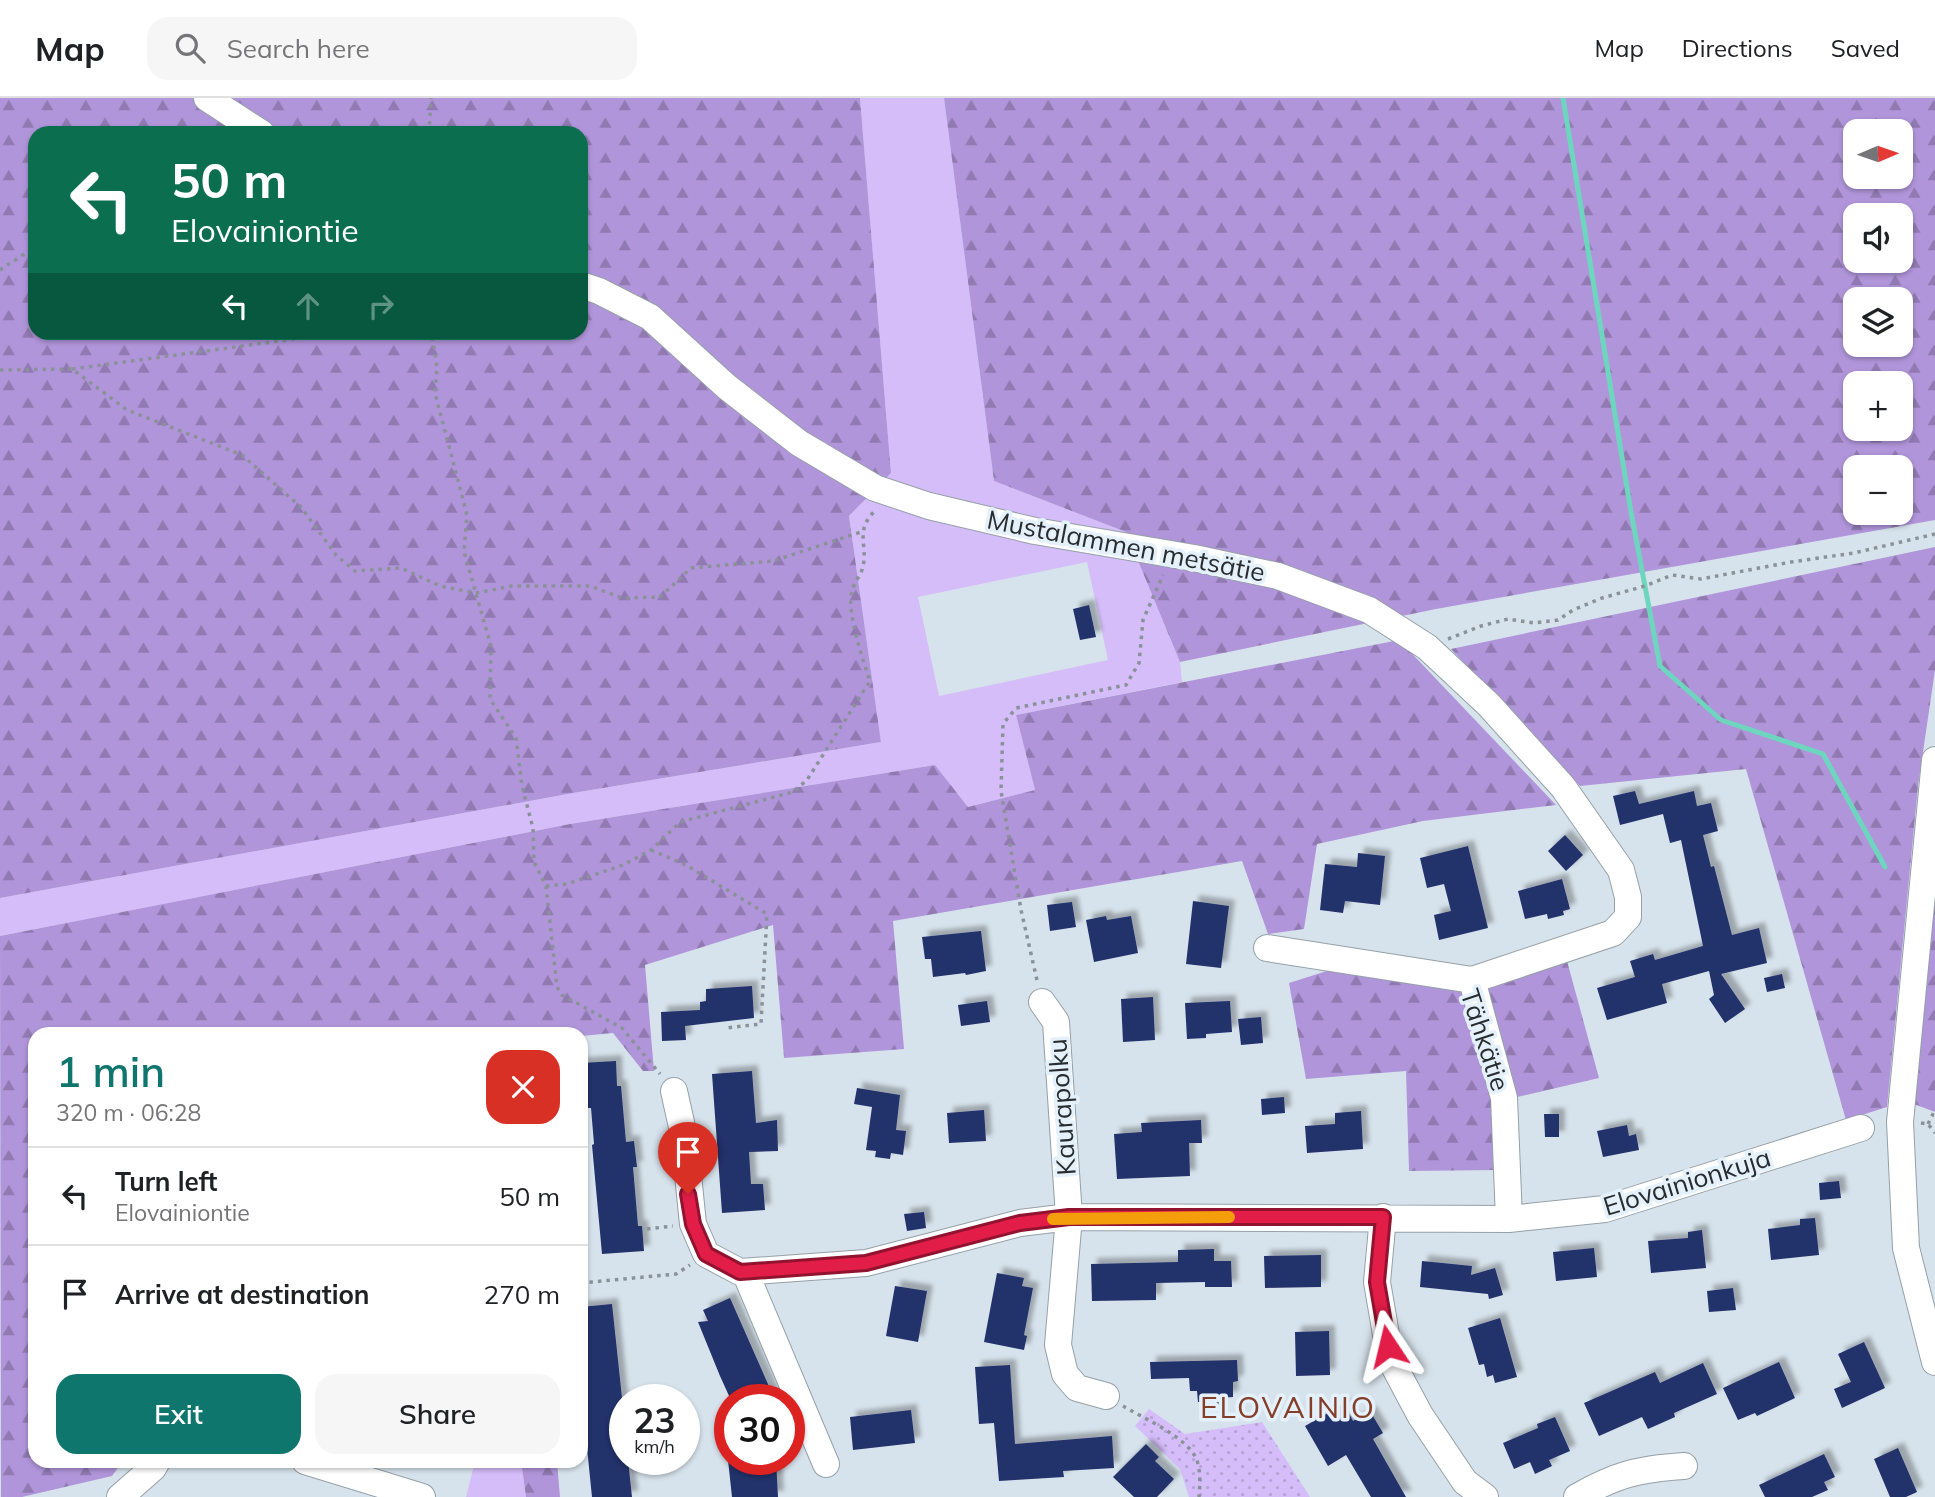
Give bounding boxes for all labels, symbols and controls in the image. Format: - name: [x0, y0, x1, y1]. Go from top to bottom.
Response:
- search box: [147, 17, 637, 80]
- text: Map: [35, 28, 105, 69]
- icon: search: [171, 29, 209, 67]
- text: Search here: [227, 32, 370, 65]
- text: Map: [1594, 33, 1644, 63]
- text: Directions: [1682, 33, 1793, 63]
- text: Saved: [1831, 33, 1900, 63]
- north arrow: [1843, 119, 1913, 189]
- map controls: [1843, 119, 1913, 525]
- text: 50 m: [171, 149, 287, 210]
- icon: left: [56, 154, 147, 245]
- button: sound: [1843, 203, 1913, 273]
- text: Elovainiontie: [171, 210, 359, 250]
- icon: left: [216, 287, 254, 325]
- icon: ahead: [289, 287, 327, 325]
- icon: right: [362, 287, 400, 325]
- button: layers: [1843, 287, 1913, 357]
- button: +: [1843, 371, 1913, 441]
- button: −: [1843, 455, 1913, 525]
- street label: Mustalammen metsätie: [984, 502, 1268, 589]
- street label: Tähkätie: [1454, 985, 1517, 1095]
- street label: Kaurapolku: [1040, 1038, 1083, 1177]
- text: 1 min: [56, 1045, 165, 1098]
- button: close: [486, 1050, 560, 1124]
- text: 320 m · 06:28: [56, 1098, 201, 1127]
- pin: [658, 1122, 718, 1194]
- icon: arrive: [669, 1133, 707, 1171]
- street label: Elovainionkuja: [1599, 1140, 1774, 1223]
- text: Turn left: [115, 1165, 217, 1198]
- icon: left: [56, 1177, 94, 1215]
- text: 50 m: [499, 1180, 560, 1213]
- text: Elovainiontie: [115, 1198, 250, 1227]
- icon: arrive: [56, 1275, 94, 1313]
- text: Arrive at destination: [115, 1278, 370, 1311]
- text: 270 m: [484, 1278, 560, 1311]
- position arrow: [1351, 1309, 1425, 1383]
- button: Exit: [56, 1374, 301, 1454]
- button: Share: [315, 1374, 560, 1454]
- speed limit sign: 30: [714, 1384, 805, 1475]
- district label: ELOVAINIO: [1200, 1388, 1376, 1426]
- text: 23: [633, 1398, 676, 1442]
- text: km/h: [634, 1435, 675, 1458]

